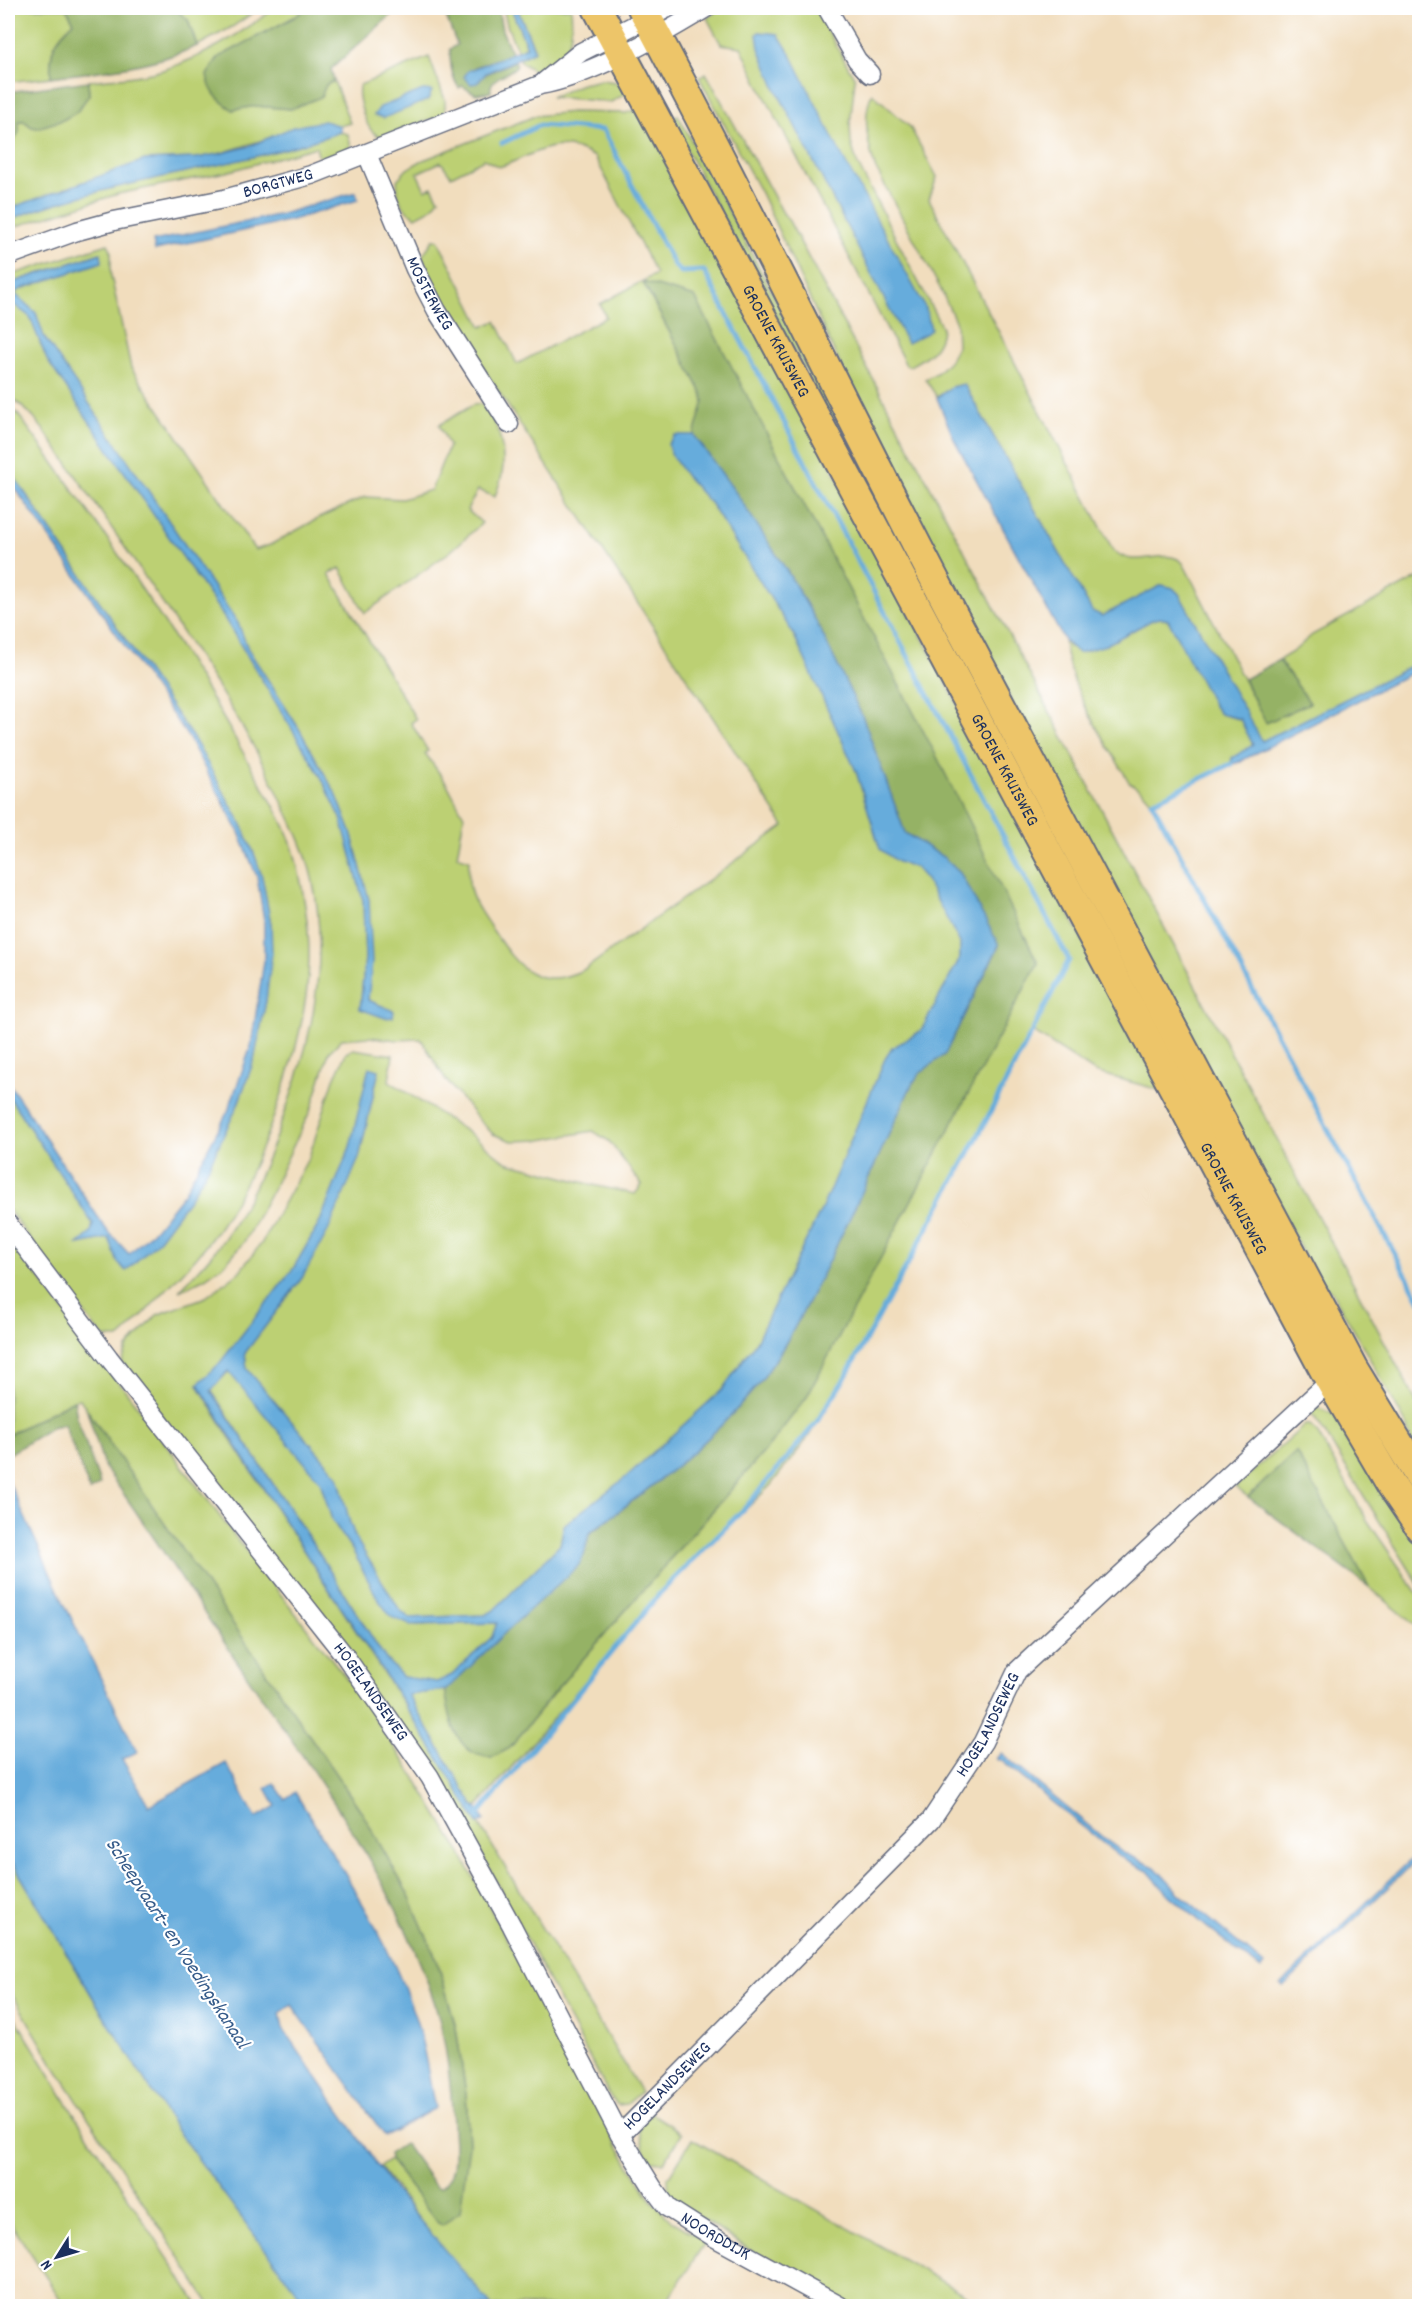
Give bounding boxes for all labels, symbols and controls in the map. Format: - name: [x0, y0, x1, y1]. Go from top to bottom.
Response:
- street label: BORGTWEG: [240, 163, 316, 206]
- street label: MOSTERWEG: [399, 253, 459, 336]
- street label: GROENE KRUISWEG: [735, 281, 815, 402]
- street label: GROENE KRUISWEG: [964, 709, 1044, 831]
- street label: GROENE KRUISWEG: [1192, 1138, 1273, 1260]
- street label: HOGELANDSEWEG: [327, 1637, 414, 1747]
- street label: HOGELANDSEWEG: [950, 1668, 1027, 1783]
- water label: Scheepvaart- en Voedingskanaal: [97, 1833, 256, 2057]
- street label: HOGELANDSEWEG: [618, 2037, 717, 2137]
- street label: NOORDDIJK: [675, 2206, 755, 2267]
- north arrow: [27, 2227, 87, 2287]
- text: N: [35, 2254, 59, 2275]

